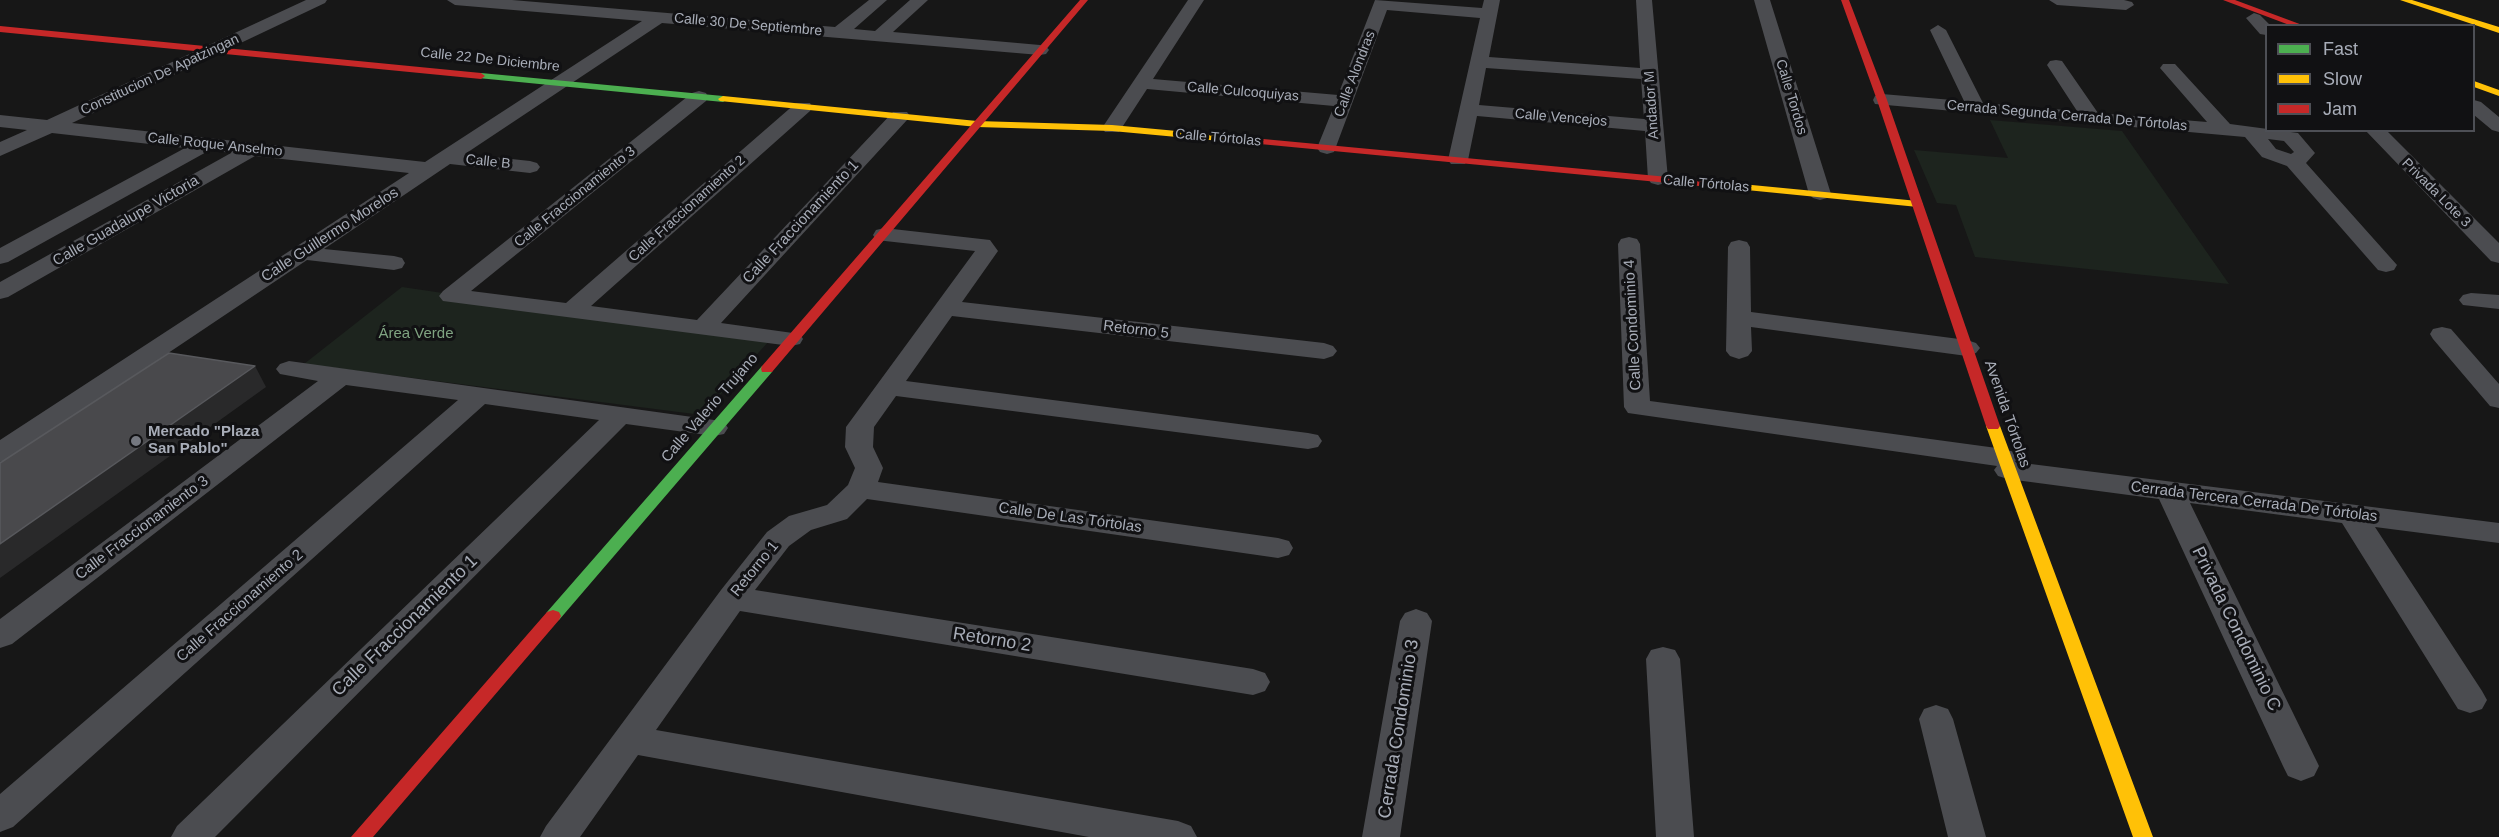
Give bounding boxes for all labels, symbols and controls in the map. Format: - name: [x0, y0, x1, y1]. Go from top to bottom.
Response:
- street label: Calle 30 De Septiembre: [673, 10, 823, 40]
- legend: [2265, 24, 2475, 132]
- street label: Calle Alondras: [1331, 28, 1379, 120]
- street label: Constitucion De Apatzingan: [78, 31, 242, 119]
- text: Fast: [2323, 39, 2358, 59]
- street label: Calle 22 De Diciembre: [419, 44, 561, 76]
- street label: Calle Tordos: [1772, 57, 1810, 137]
- text: Slow: [2323, 69, 2362, 89]
- street label: Andador M: [1641, 70, 1663, 140]
- street label: Calle Culcoquiyas: [1186, 79, 1300, 105]
- street label: Cerrada Segunda Cerrada De Tórtolas: [1946, 97, 2188, 135]
- text: Jam: [2323, 99, 2357, 119]
- street label: Calle Vencejos: [1514, 106, 1608, 130]
- street label: Calle Tórtolas: [1174, 126, 1262, 150]
- street label: Calle Roque Anselmo: [147, 130, 283, 160]
- street label: Calle Fraccionamiento 3: [511, 143, 639, 251]
- street label: Calle B: [465, 151, 511, 173]
- street label: Calle Fraccionamiento 2: [625, 152, 749, 266]
- street label: Privada Lote 3: [2398, 155, 2474, 231]
- street label: Calle Fraccionamiento 1: [739, 157, 863, 287]
- street label: Calle Guadalupe Victoria: [50, 172, 202, 270]
- street label: Calle Tórtolas: [1662, 172, 1750, 196]
- street label: Calle Guillermo Morelos: [258, 184, 402, 286]
- street label: Calle Condominio 4: [1621, 259, 1645, 391]
- street label: Retorno 5: [1102, 317, 1170, 343]
- park label: Área Verde: [378, 325, 454, 343]
- street label: Calle Valerio Trujano: [658, 350, 762, 466]
- street label: Avenida Tórtolas: [1980, 358, 2034, 470]
- place label: Mercado "Plaza San Pablo": [148, 423, 259, 458]
- marker: Mercado "Plaza San Pablo": [129, 434, 143, 448]
- street label: Calle Fraccionamiento 3: [72, 472, 212, 584]
- street label: Cerrada Tercera Cerrada De Tórtolas: [2130, 478, 2378, 526]
- street label: Calle De Las Tórtolas: [997, 499, 1143, 537]
- street label: Retorno 1: [727, 538, 783, 600]
- street label: Privada Condominio C: [2187, 543, 2285, 715]
- street label: Calle Fraccionamiento 2: [173, 546, 307, 666]
- street label: Calle Fraccionamiento 1: [328, 551, 482, 701]
- street label: Retorno 2: [951, 623, 1033, 657]
- street label: Cerrada Condominio 3: [1374, 638, 1424, 820]

